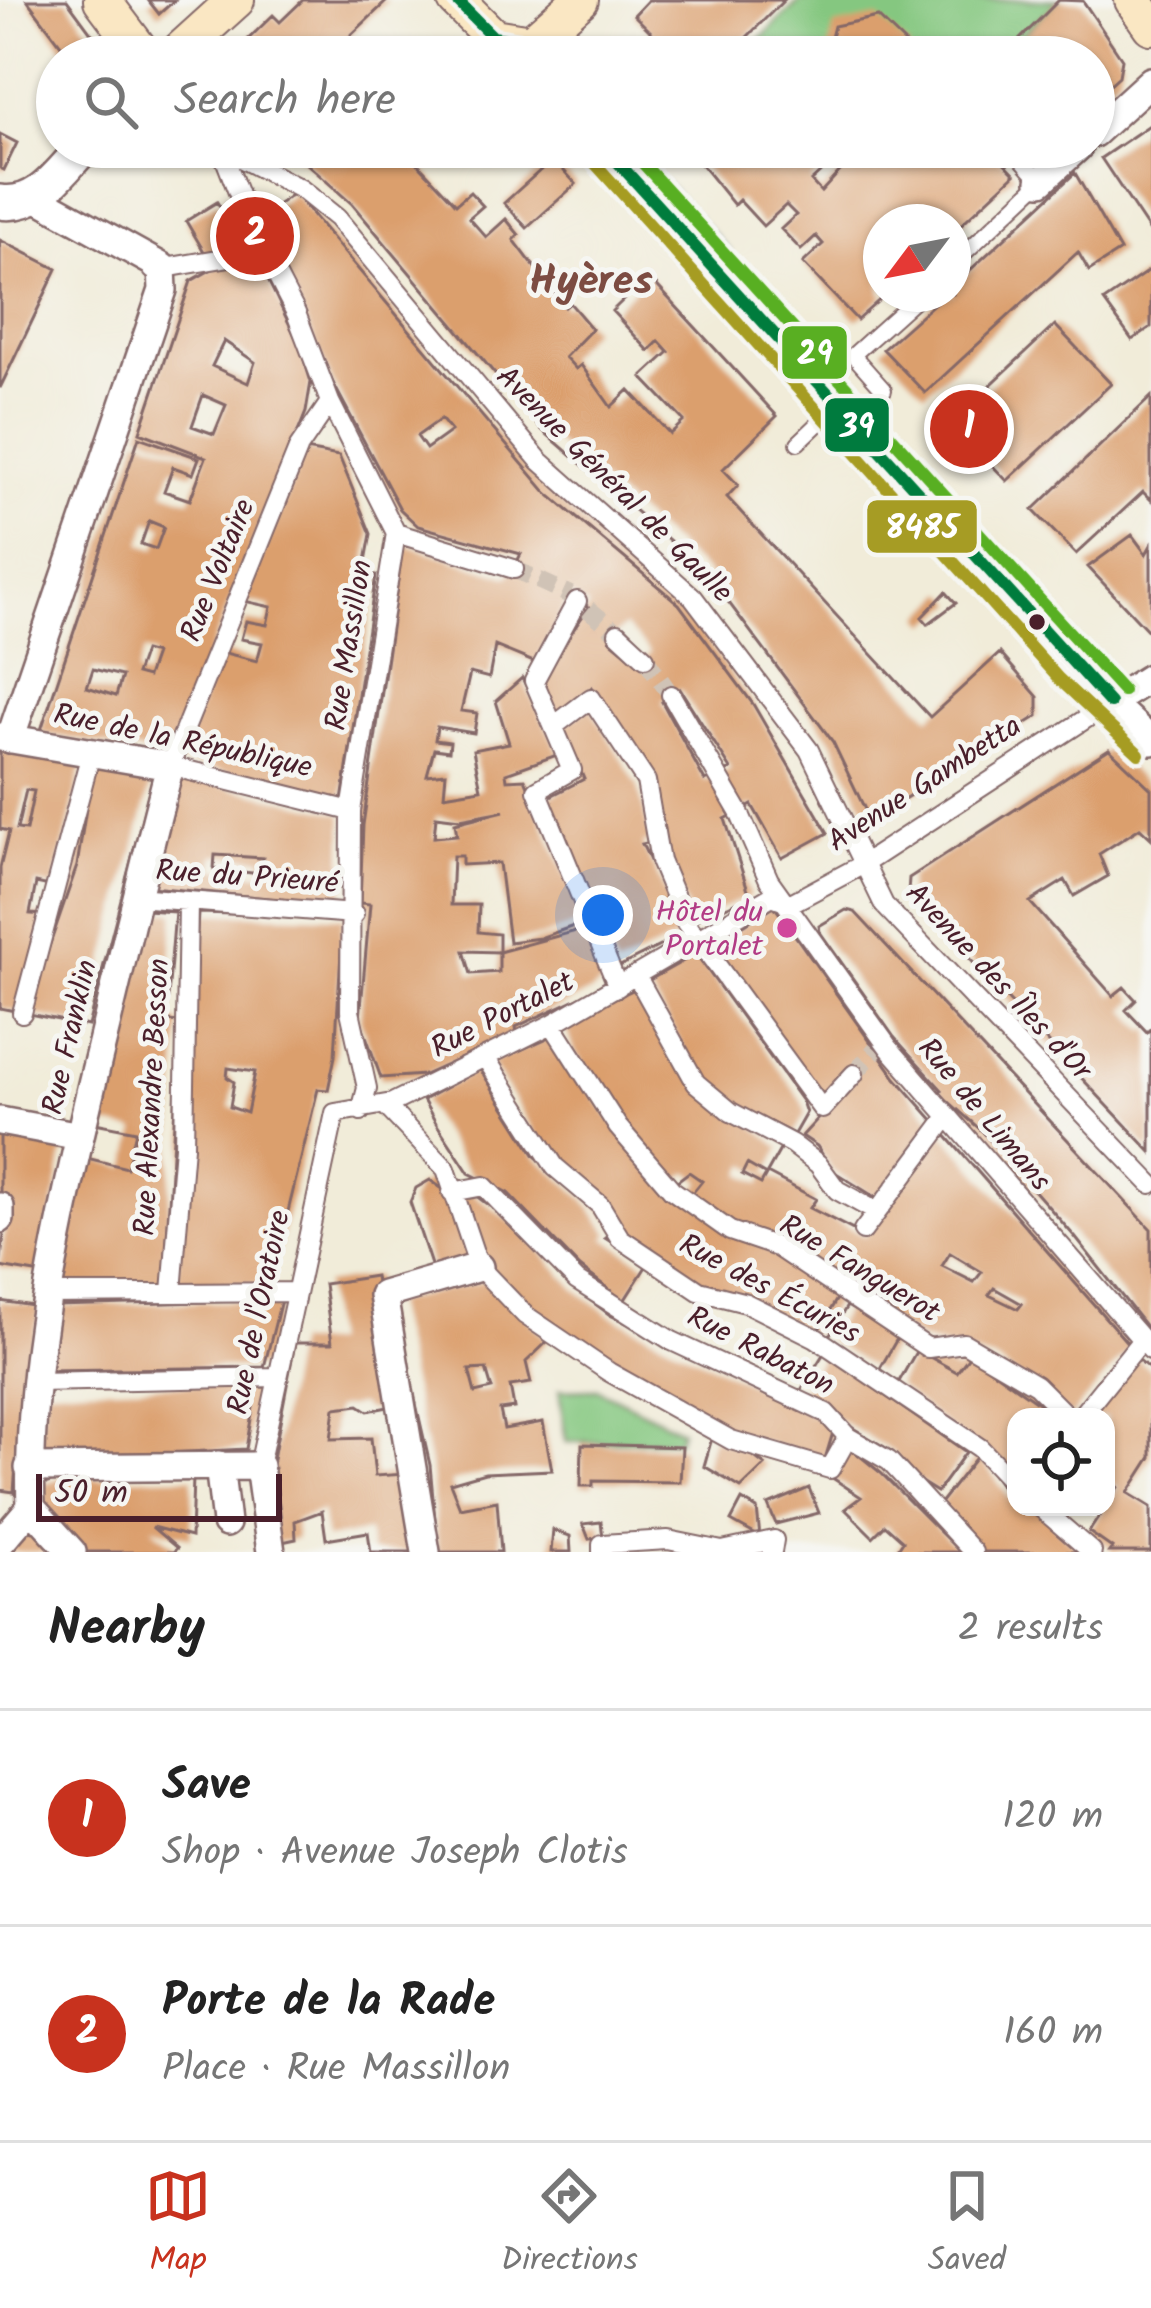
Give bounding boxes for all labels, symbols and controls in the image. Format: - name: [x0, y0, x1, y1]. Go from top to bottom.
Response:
- search box: [36, 36, 1115, 168]
- text: Search here: [174, 66, 396, 138]
- icon: search: [78, 69, 144, 135]
- pin: 2: [216, 191, 294, 281]
- north arrow: [863, 204, 971, 312]
- district label: Hyères: [529, 249, 653, 316]
- line badge: 29: [780, 324, 849, 381]
- text: 29: [797, 329, 833, 382]
- street label: Avenue Général de Gaulle: [484, 355, 744, 615]
- pin: 1: [930, 384, 1008, 474]
- line badge: 39: [823, 396, 891, 454]
- text: 39: [839, 402, 875, 455]
- street label: Rue Voltaire: [168, 492, 269, 650]
- line badge: 8485: [865, 498, 979, 555]
- text: 8485: [885, 503, 962, 556]
- street label: Rue Massillon: [313, 557, 387, 734]
- unlabelled marker: [1026, 611, 1048, 633]
- street label: Rue de la République: [49, 691, 316, 793]
- street label: Avenue Gambetta: [818, 704, 1032, 866]
- street label: Rue du Prieuré: [154, 848, 342, 908]
- street label: Avenue des Îles d'Or: [893, 872, 1104, 1094]
- your location: [573, 885, 633, 945]
- place label: Hôtel du Portalet: [655, 889, 763, 971]
- marker: Hôtel du Portalet: [774, 915, 800, 941]
- street label: Rue Franklin: [30, 955, 112, 1120]
- street label: Rue Alexandre Besson: [122, 957, 184, 1237]
- street label: Rue Portalet: [423, 959, 583, 1072]
- street label: Rue de Limans: [905, 1028, 1062, 1203]
- street label: Rue Fanguerot: [769, 1203, 949, 1337]
- street label: Rue de l'Oratoire: [215, 1206, 305, 1419]
- street label: Rue des Écuries: [670, 1222, 869, 1358]
- street label: Rue Rabaton: [678, 1294, 842, 1410]
- map controls: [1007, 1408, 1115, 1516]
- button: locate: [1007, 1408, 1115, 1516]
- scale bar: [36, 1468, 282, 1521]
- text: 50 m: [54, 1468, 128, 1521]
- text: Nearby: [48, 1590, 205, 1671]
- text: 2 results: [958, 1599, 1103, 1661]
- text: Save: [162, 1751, 251, 1823]
- text: 1: [81, 1787, 93, 1849]
- text: 120 m: [1002, 1787, 1103, 1849]
- text: Shop · Avenue Joseph Clotis: [162, 1823, 628, 1885]
- text: Porte de la Rade: [162, 1967, 495, 2039]
- text: 2: [76, 2003, 98, 2065]
- text: 160 m: [1003, 2003, 1103, 2065]
- text: Place · Rue Massillon: [162, 2039, 510, 2101]
- tab: Map: [145, 2163, 211, 2288]
- tab: Directions: [501, 2163, 638, 2288]
- tab: Saved: [928, 2163, 1006, 2288]

